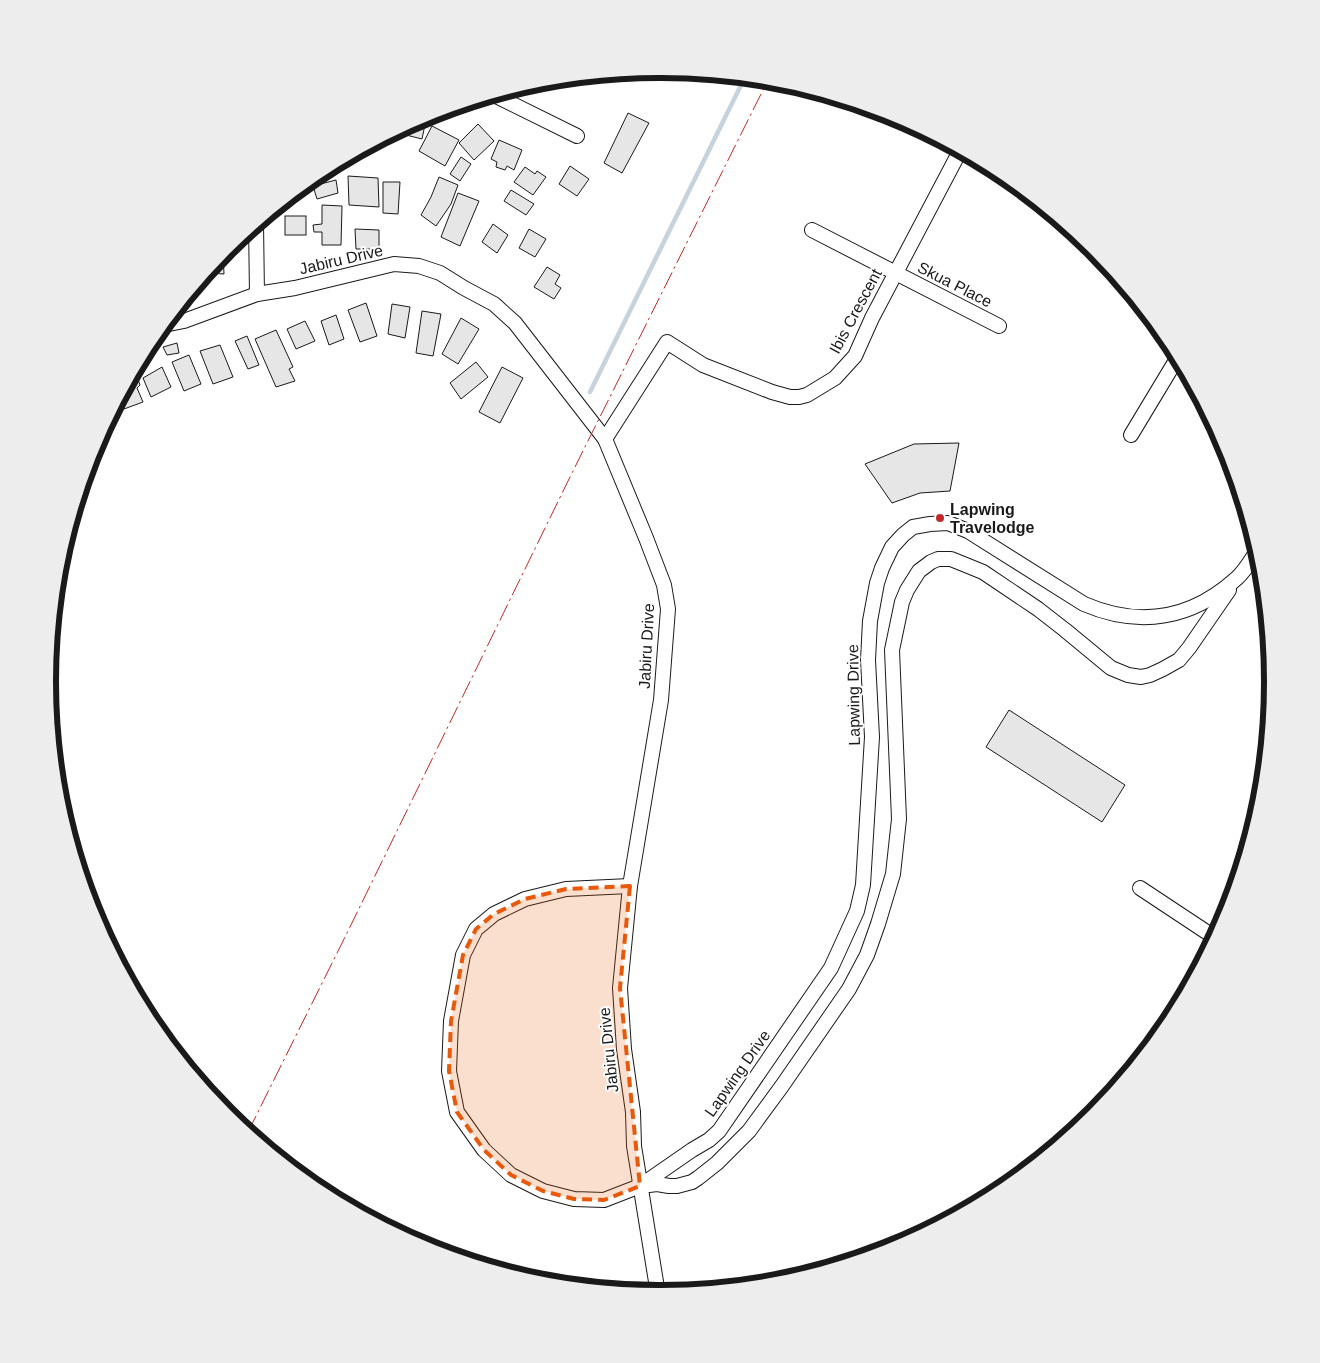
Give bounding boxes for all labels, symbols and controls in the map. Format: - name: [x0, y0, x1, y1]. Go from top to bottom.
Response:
- street label: Jabiru Drive: [298, 242, 385, 277]
- street label: Skua Place: [915, 258, 995, 310]
- street label: Ibis Crescent: [826, 266, 885, 356]
- place label: Lapwing Travelodge: [950, 501, 1035, 536]
- marker: Lapwing Travelodge: [934, 512, 946, 524]
- street label: Jabiru Drive: [636, 603, 657, 689]
- street label: Lapwing Drive: [844, 644, 863, 746]
- street label: Jabiru Drive: [596, 1007, 621, 1093]
- street label: Lapwing Drive: [701, 1027, 774, 1120]

